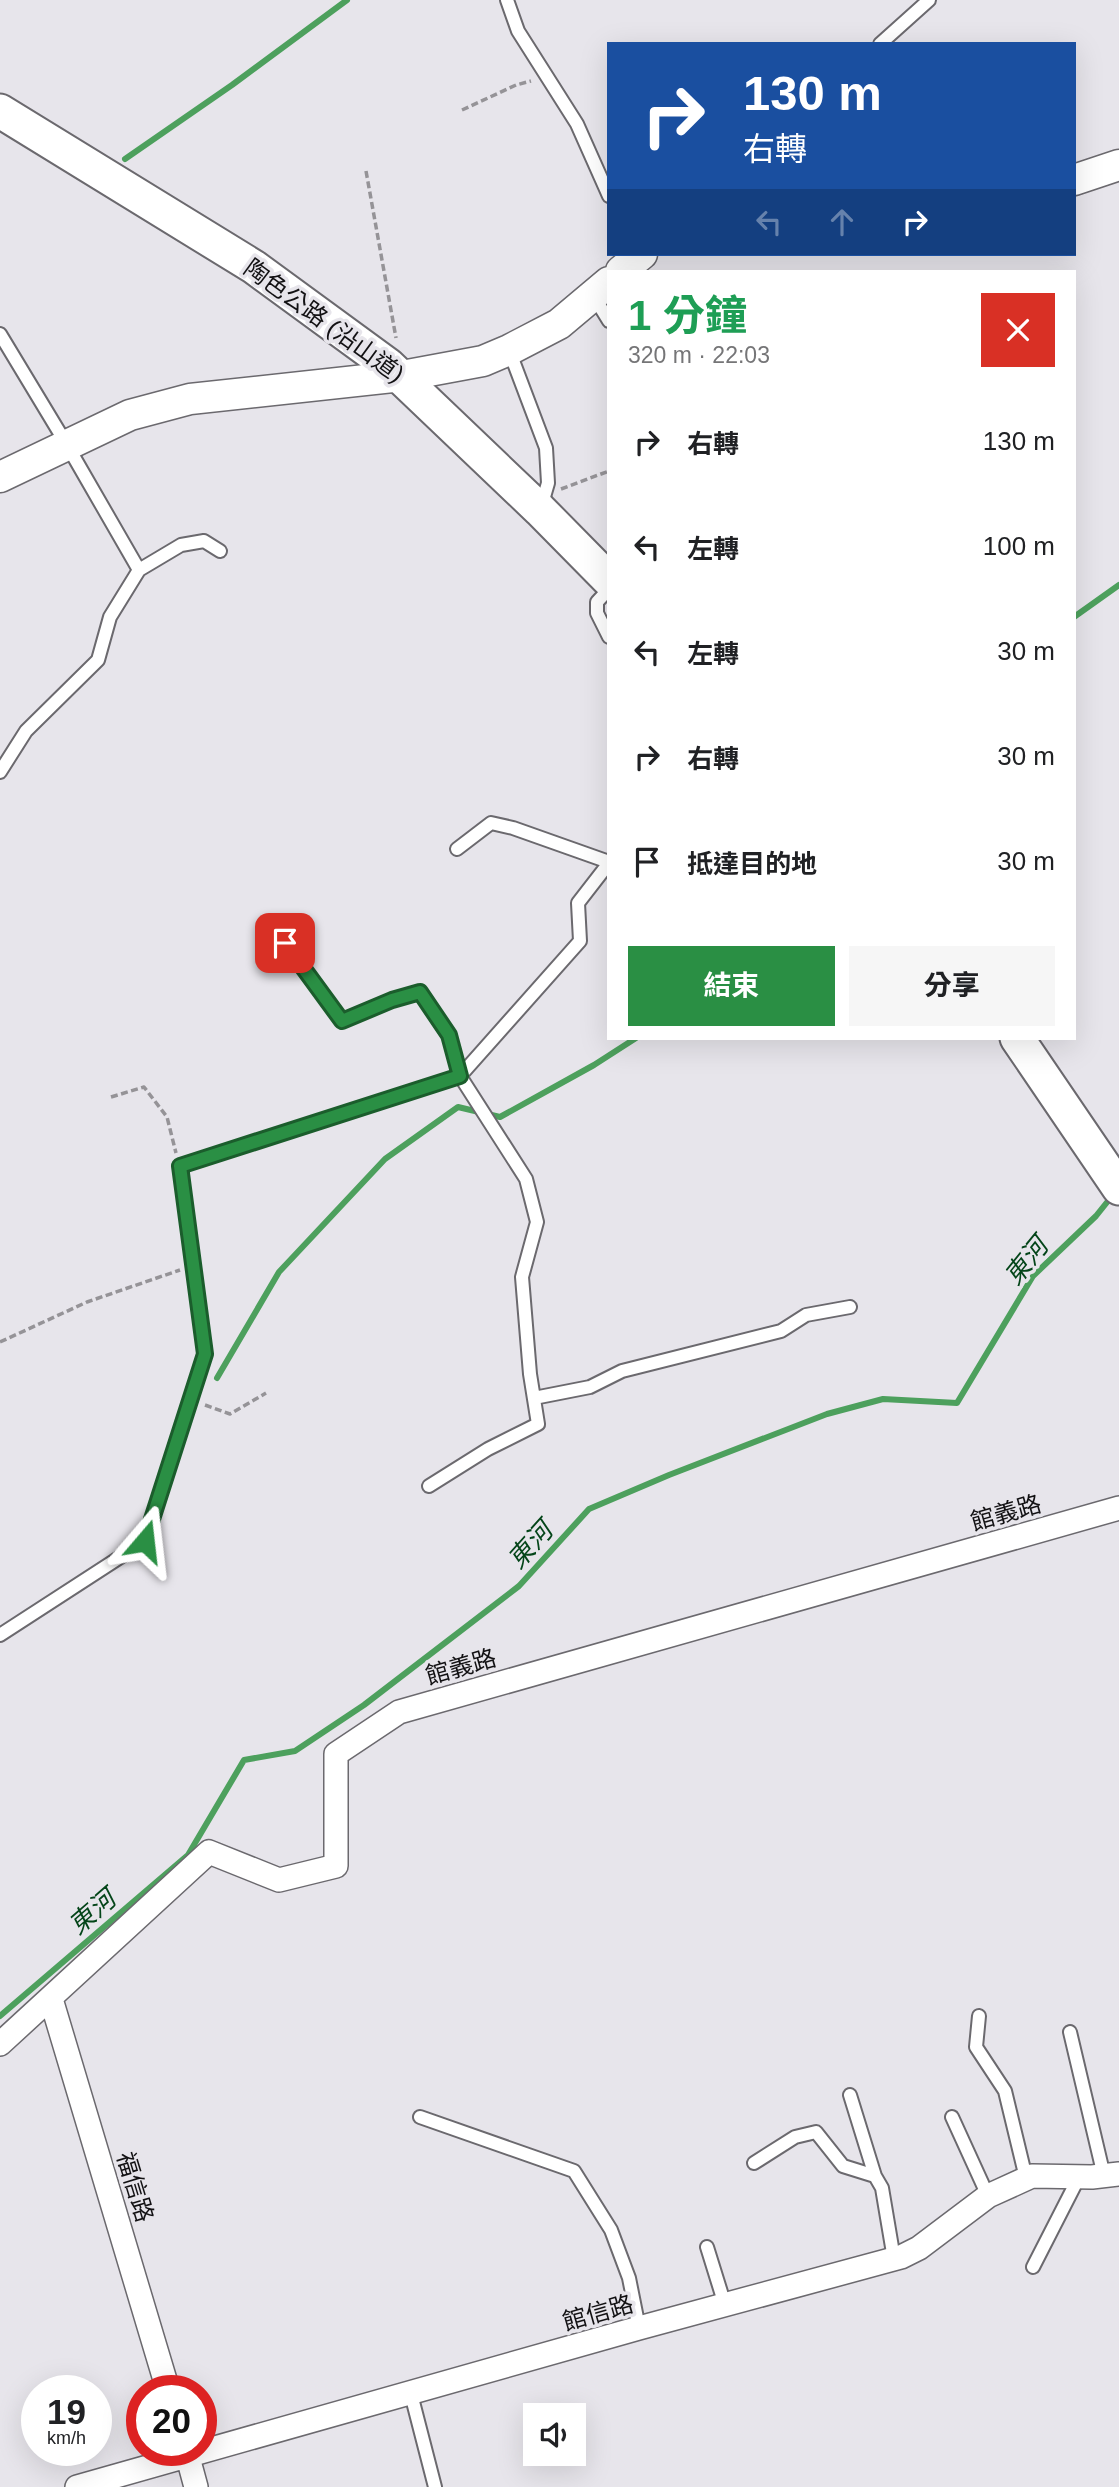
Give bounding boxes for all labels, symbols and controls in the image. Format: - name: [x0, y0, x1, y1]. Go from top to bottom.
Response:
- text: 130 m: [743, 66, 882, 120]
- icon: right: [628, 70, 719, 161]
- text: 右轉: [743, 131, 807, 167]
- icon: left: [750, 203, 788, 241]
- icon: ahead: [823, 203, 861, 241]
- icon: right: [896, 203, 934, 241]
- street label: 陶色公路 (沿山道): [239, 254, 409, 388]
- text: 1 分鐘: [628, 292, 747, 339]
- button: close: [981, 293, 1055, 367]
- text: 320 m · 22:03: [628, 342, 770, 368]
- icon: right: [628, 423, 666, 461]
- text: 130 m: [983, 426, 1055, 456]
- text: 右轉: [687, 429, 739, 459]
- icon: left: [628, 528, 666, 566]
- text: 100 m: [983, 531, 1055, 561]
- text: 左轉: [687, 534, 739, 564]
- icon: left: [628, 633, 666, 671]
- text: 30 m: [997, 636, 1055, 666]
- text: 左轉: [687, 639, 739, 669]
- icon: right: [628, 738, 666, 776]
- text: 30 m: [997, 741, 1055, 771]
- text: 右轉: [687, 744, 739, 774]
- icon: arrive: [628, 843, 666, 881]
- text: 30 m: [997, 846, 1055, 876]
- text: 抵達目的地: [687, 849, 817, 879]
- pin: [255, 913, 315, 973]
- icon: arrive: [266, 924, 304, 962]
- button: 結束: [628, 946, 835, 1026]
- button: 分享: [849, 946, 1055, 1026]
- water label: 東河: [998, 1227, 1057, 1291]
- street label: 館義路: [968, 1490, 1044, 1535]
- position arrow: [108, 1504, 182, 1578]
- water label: 東河: [501, 1512, 562, 1574]
- street label: 館義路: [423, 1644, 499, 1689]
- water label: 東河: [63, 1880, 125, 1940]
- street label: 福信路: [112, 2148, 159, 2225]
- street label: 館信路: [560, 2290, 636, 2335]
- speed limit sign: 20: [126, 2375, 217, 2466]
- text: 19: [47, 2392, 86, 2431]
- map controls: [523, 2403, 586, 2466]
- button: sound: [523, 2403, 586, 2466]
- text: km/h: [47, 2428, 86, 2448]

